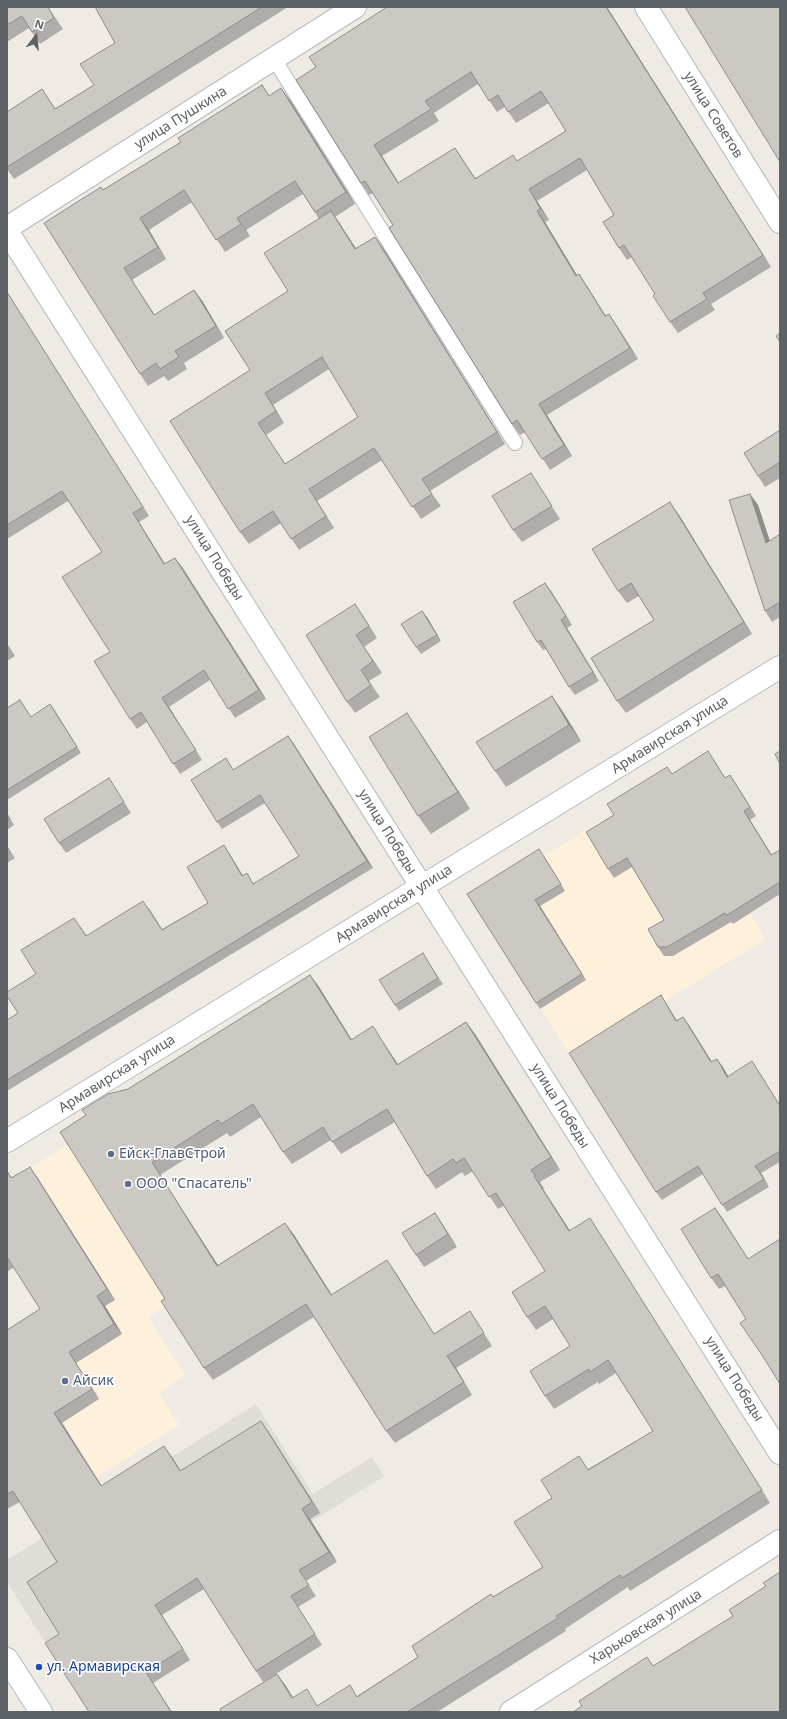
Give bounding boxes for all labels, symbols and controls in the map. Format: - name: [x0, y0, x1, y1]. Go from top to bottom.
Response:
- north arrow: [16, 16, 56, 56]
- text: N: [33, 16, 46, 32]
- street label: улица Советов: [680, 69, 746, 161]
- street label: улица Пушкина: [132, 83, 230, 153]
- street label: улица Победы: [181, 512, 247, 604]
- street label: Армавирская улица: [609, 692, 731, 778]
- street label: улица Победы: [354, 786, 420, 878]
- street label: Армавирская улица: [333, 861, 455, 947]
- street label: Армавирская улица: [56, 1031, 178, 1117]
- street label: улица Победы: [527, 1060, 593, 1152]
- place label: Ейск-ГлавСтрой: [119, 1146, 226, 1162]
- marker: Ейск-ГлавСтрой: [106, 1149, 116, 1159]
- place label: ООО "Спасатель": [136, 1176, 252, 1192]
- marker: ООО "Спасатель": [123, 1179, 133, 1189]
- street label: улица Победы: [701, 1333, 767, 1425]
- place label: Айсик: [73, 1373, 114, 1389]
- marker: Айсик: [60, 1376, 70, 1386]
- street label: Харьковская улица: [587, 1586, 705, 1668]
- place label: ул. Армавирская: [47, 1659, 160, 1675]
- marker: ул. Армавирская: [34, 1662, 44, 1672]

